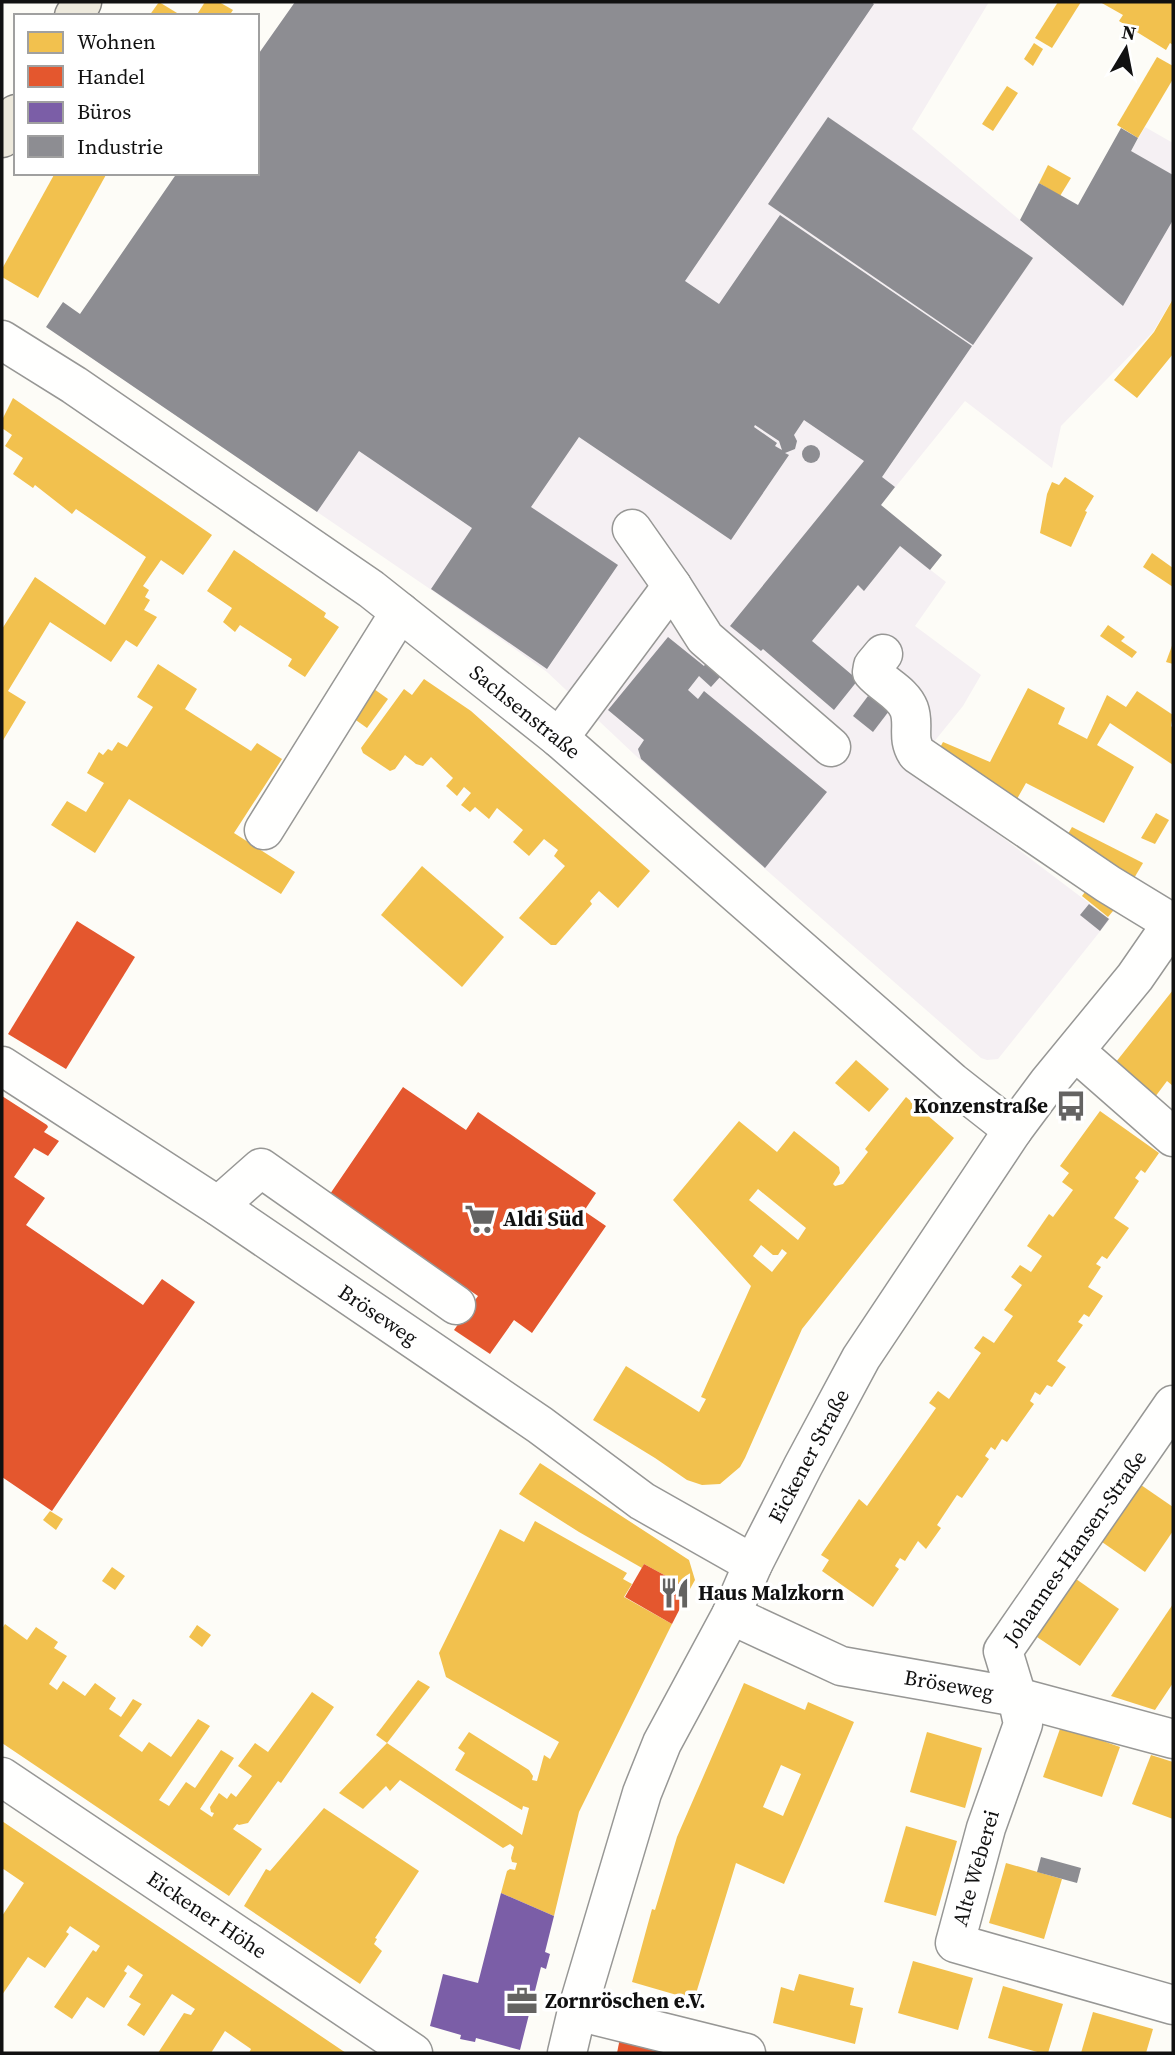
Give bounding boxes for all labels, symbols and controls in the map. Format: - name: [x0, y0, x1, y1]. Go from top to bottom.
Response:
- legend: [14, 14, 259, 175]
- north arrow: [1091, 14, 1161, 84]
- text: N: [1120, 18, 1138, 46]
- text: Wohnen: [77, 27, 156, 56]
- text: Handel: [77, 62, 145, 91]
- text: Büros: [77, 97, 131, 126]
- text: Industrie: [77, 132, 163, 161]
- street label: Sachsenstraße: [464, 658, 587, 765]
- bus stop icon: Konzenstraße: [1054, 1089, 1088, 1123]
- place label: Konzenstraße: [913, 1091, 1048, 1120]
- supermarket icon: Aldi Süd: [463, 1202, 497, 1236]
- place label: Aldi Süd: [503, 1204, 584, 1233]
- street label: Bröseweg: [333, 1277, 424, 1352]
- street label: Eickener Straße: [761, 1384, 856, 1528]
- street label: Johannes-Hansen-Straße: [996, 1444, 1153, 1652]
- restaurant icon: Haus Malzkorn: [658, 1576, 692, 1610]
- place label: Haus Malzkorn: [698, 1578, 844, 1607]
- street label: Bröseweg: [902, 1662, 996, 1707]
- street label: Alte Weberei: [945, 1806, 1006, 1929]
- street label: Eickener Höhe: [142, 1864, 273, 1965]
- office icon: Zornröschen e.V.: [505, 1984, 539, 2018]
- place label: Zornröschen e.V.: [545, 1986, 706, 2015]

